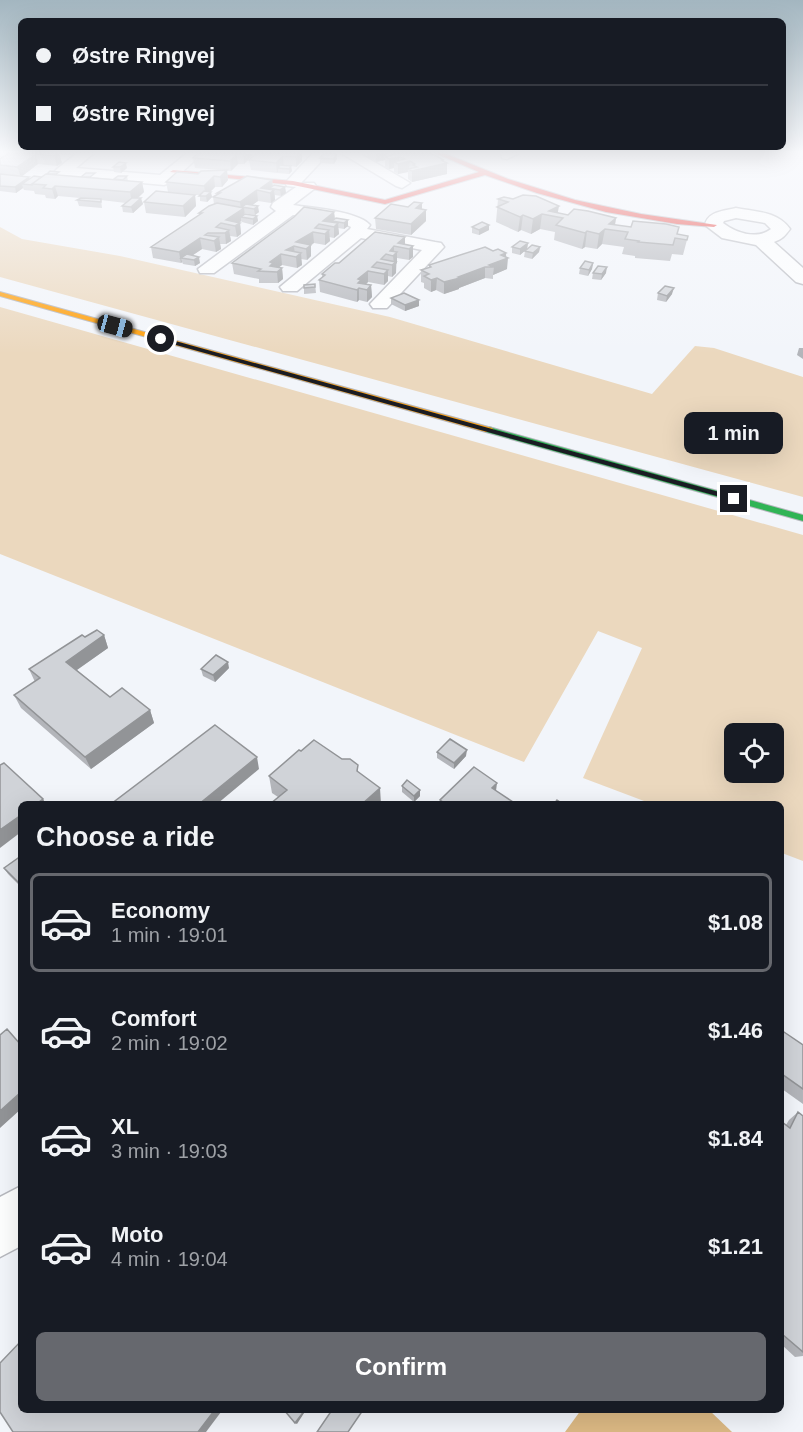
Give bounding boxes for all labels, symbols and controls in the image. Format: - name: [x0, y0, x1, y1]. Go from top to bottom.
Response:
- text: Østre Ringvej: [72, 43, 215, 68]
- text: Østre Ringvej: [72, 101, 215, 126]
- car: [95, 313, 135, 339]
- route start: [147, 325, 174, 352]
- callout: 1 min: [684, 412, 783, 454]
- text: 1 min: [707, 422, 760, 444]
- route end: [720, 485, 747, 512]
- map controls: [724, 723, 784, 783]
- button: locate: [724, 723, 784, 783]
- text: Choose a ride: [36, 822, 215, 852]
- icon: car: [39, 896, 93, 950]
- text: Economy: [111, 898, 210, 923]
- text: $1.08: [708, 910, 763, 935]
- text: 1 min · 19:01: [111, 924, 228, 946]
- icon: car: [39, 1004, 93, 1058]
- text: Comfort: [111, 1006, 197, 1031]
- text: $1.46: [708, 1018, 763, 1043]
- text: 2 min · 19:02: [111, 1032, 228, 1054]
- icon: car: [39, 1112, 93, 1166]
- text: XL: [111, 1114, 139, 1139]
- text: $1.84: [708, 1126, 763, 1151]
- text: 3 min · 19:03: [111, 1140, 228, 1162]
- icon: car: [39, 1220, 93, 1274]
- text: Moto: [111, 1222, 164, 1247]
- text: $1.21: [708, 1234, 763, 1259]
- text: 4 min · 19:04: [111, 1248, 228, 1270]
- button: Confirm: [36, 1332, 766, 1401]

